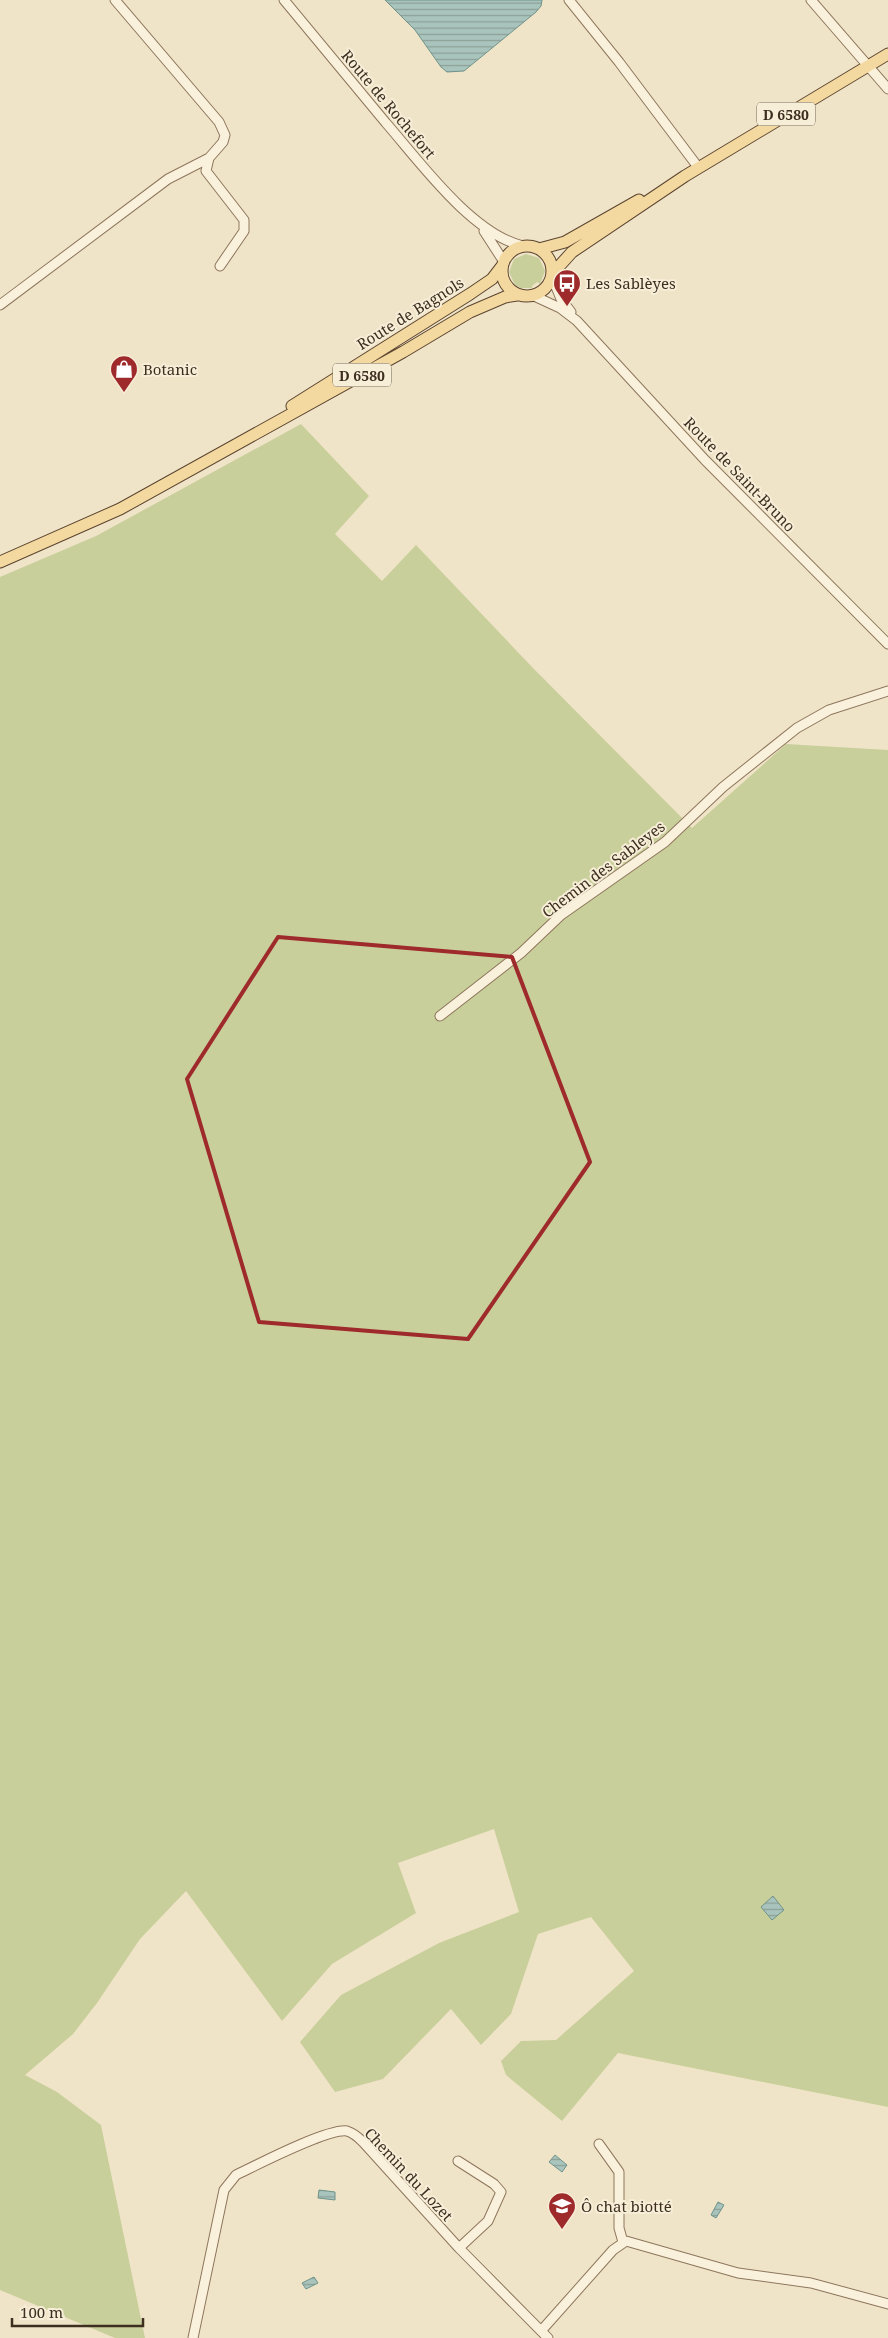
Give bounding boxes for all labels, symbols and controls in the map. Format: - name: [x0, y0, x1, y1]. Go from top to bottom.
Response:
- street label: Route de Rochefort: [338, 45, 440, 163]
- road number: D 6580: [757, 102, 815, 126]
- bus stop icon: Les Sablèyes: [552, 268, 582, 307]
- street label: Route de Bagnols: [353, 272, 467, 354]
- place label: Les Sablèyes: [586, 273, 676, 293]
- shop icon: Botanic: [109, 354, 139, 393]
- place label: Botanic: [143, 359, 197, 379]
- road number: D 6580: [333, 364, 391, 386]
- street label: Route de Saint-Bruno: [680, 412, 800, 536]
- street label: Chemin des Sableyes: [537, 816, 669, 922]
- street label: Chemin du Lozet: [360, 2123, 458, 2225]
- school or university icon: Ô chat biotté: [547, 2191, 577, 2230]
- place label: Ô chat biotté: [581, 2196, 672, 2216]
- scale bar: [12, 2296, 144, 2328]
- text: 100 m: [20, 2302, 63, 2322]

